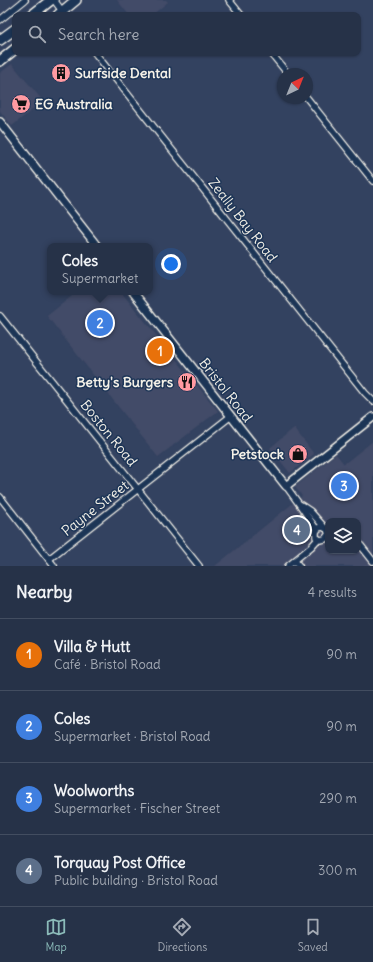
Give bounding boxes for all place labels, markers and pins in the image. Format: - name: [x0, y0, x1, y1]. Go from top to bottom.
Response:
- building icon: Surfside Dental: [50, 62, 72, 84]
- place label: Surfside Dental: [75, 64, 171, 82]
- supermarket icon: EG Australia: [10, 93, 32, 115]
- place label: EG Australia: [35, 95, 113, 113]
- pin: 2: [87, 308, 113, 338]
- pin: 1: [147, 336, 173, 366]
- restaurant icon: Betty's Burgers: [176, 371, 198, 393]
- place label: Betty's Burgers: [76, 373, 174, 391]
- shop icon: Petstock: [287, 443, 309, 465]
- place label: Petstock: [231, 445, 284, 463]
- pin: 3: [331, 471, 357, 501]
- pin: 4: [284, 515, 310, 545]

